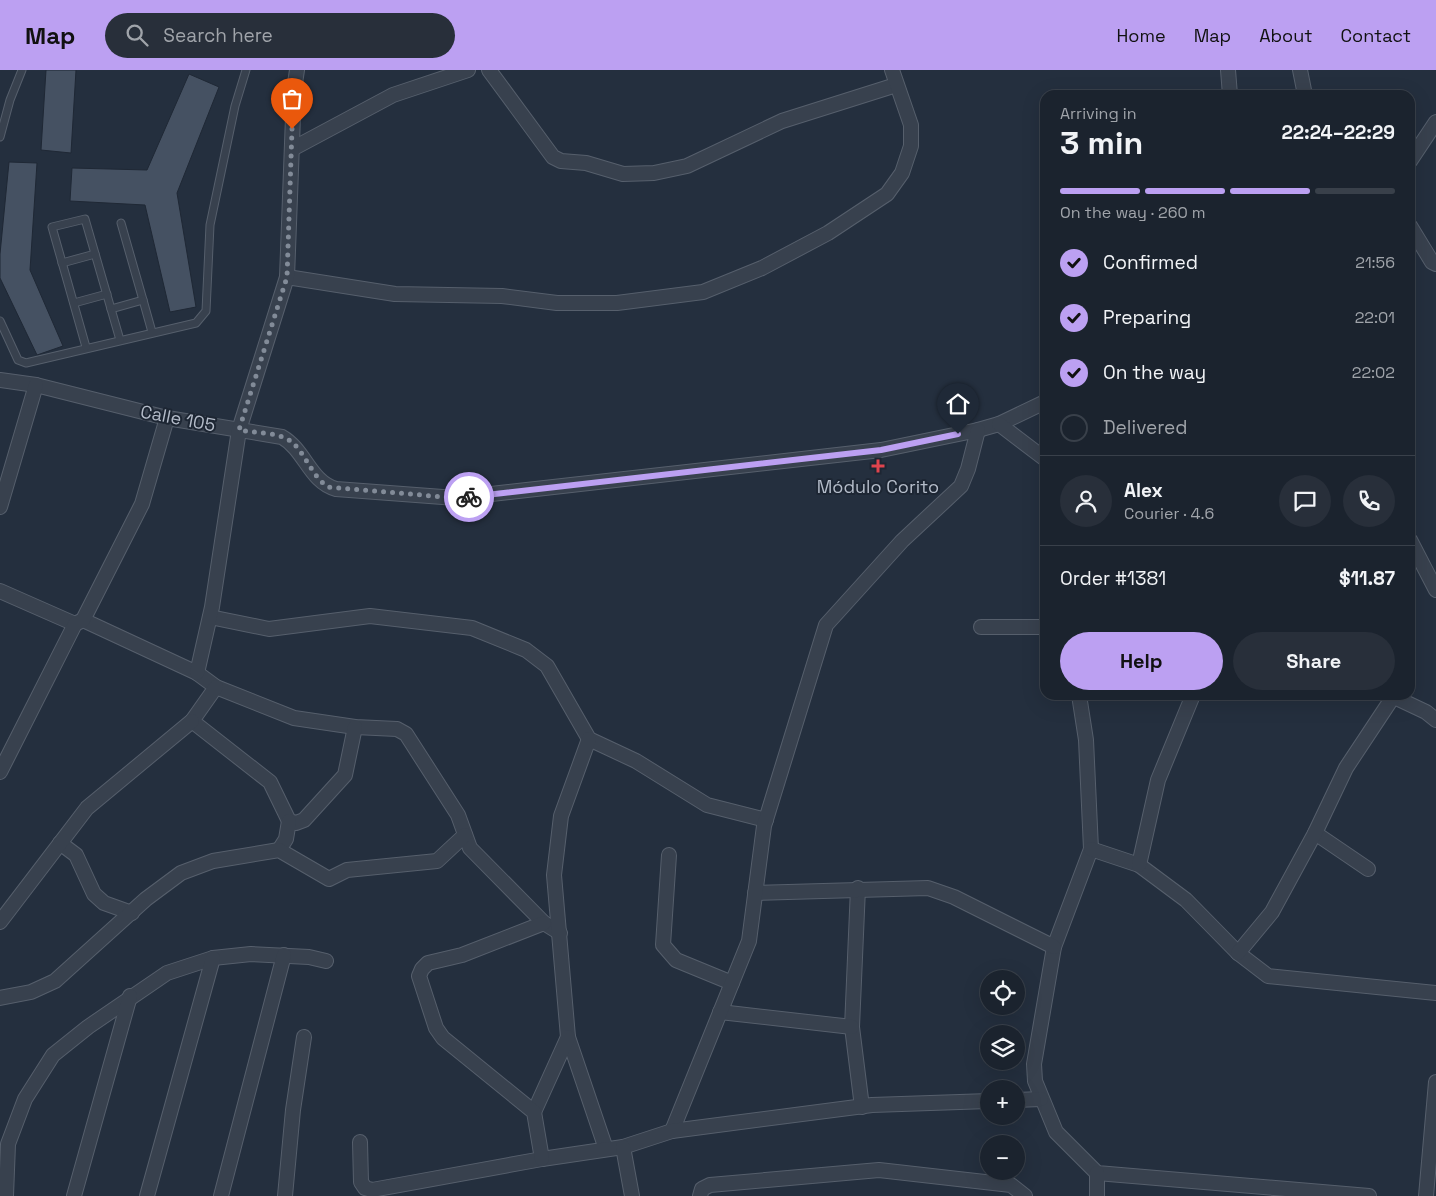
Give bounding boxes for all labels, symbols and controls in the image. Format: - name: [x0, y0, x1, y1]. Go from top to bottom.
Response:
- search box: [105, 13, 455, 58]
- text: Map: [25, 20, 75, 51]
- icon: search: [123, 21, 151, 49]
- text: Search here: [163, 23, 273, 48]
- text: Home: [1117, 24, 1166, 47]
- text: Map: [1194, 24, 1231, 47]
- text: About: [1259, 24, 1313, 47]
- text: Contact: [1341, 24, 1411, 47]
- pin: [271, 78, 313, 129]
- icon: bag: [278, 85, 306, 113]
- text: Arriving in: [1060, 103, 1137, 124]
- text: 22:24–22:29: [1281, 120, 1395, 145]
- text: 3 min: [1060, 123, 1143, 163]
- text: On the way · 260 m: [1060, 202, 1206, 223]
- icon: check: [1060, 249, 1088, 277]
- text: Confirmed: [1103, 250, 1198, 275]
- text: 21:56: [1355, 252, 1395, 273]
- icon: check: [1060, 304, 1088, 332]
- text: Preparing: [1103, 305, 1191, 330]
- text: 22:01: [1355, 307, 1395, 328]
- icon: check: [1060, 359, 1088, 387]
- text: On the way: [1103, 360, 1206, 385]
- text: 22:02: [1352, 362, 1395, 383]
- pin: [937, 383, 979, 434]
- icon: home: [944, 390, 972, 418]
- street label: Calle 105: [139, 399, 217, 437]
- text: Delivered: [1103, 415, 1188, 440]
- marker: Módulo Corito: [871, 459, 885, 473]
- courier: [444, 472, 494, 522]
- place label: Módulo Corito: [817, 475, 939, 498]
- button: person: [1060, 475, 1112, 527]
- button: chat: [1279, 475, 1331, 527]
- button: phone: [1343, 475, 1395, 527]
- text: Alex: [1124, 478, 1163, 503]
- icon: bike: [455, 483, 483, 511]
- text: Courier · 4.6: [1124, 503, 1214, 524]
- text: Order #1381: [1060, 566, 1166, 591]
- text: $11.87: [1339, 566, 1395, 591]
- button: Help: [1060, 632, 1223, 690]
- button: Share: [1233, 632, 1395, 690]
- map controls: [980, 970, 1025, 1180]
- button: locate: [980, 970, 1025, 1015]
- button: layers: [980, 1025, 1025, 1070]
- button: +: [980, 1080, 1025, 1125]
- button: −: [980, 1135, 1025, 1180]

